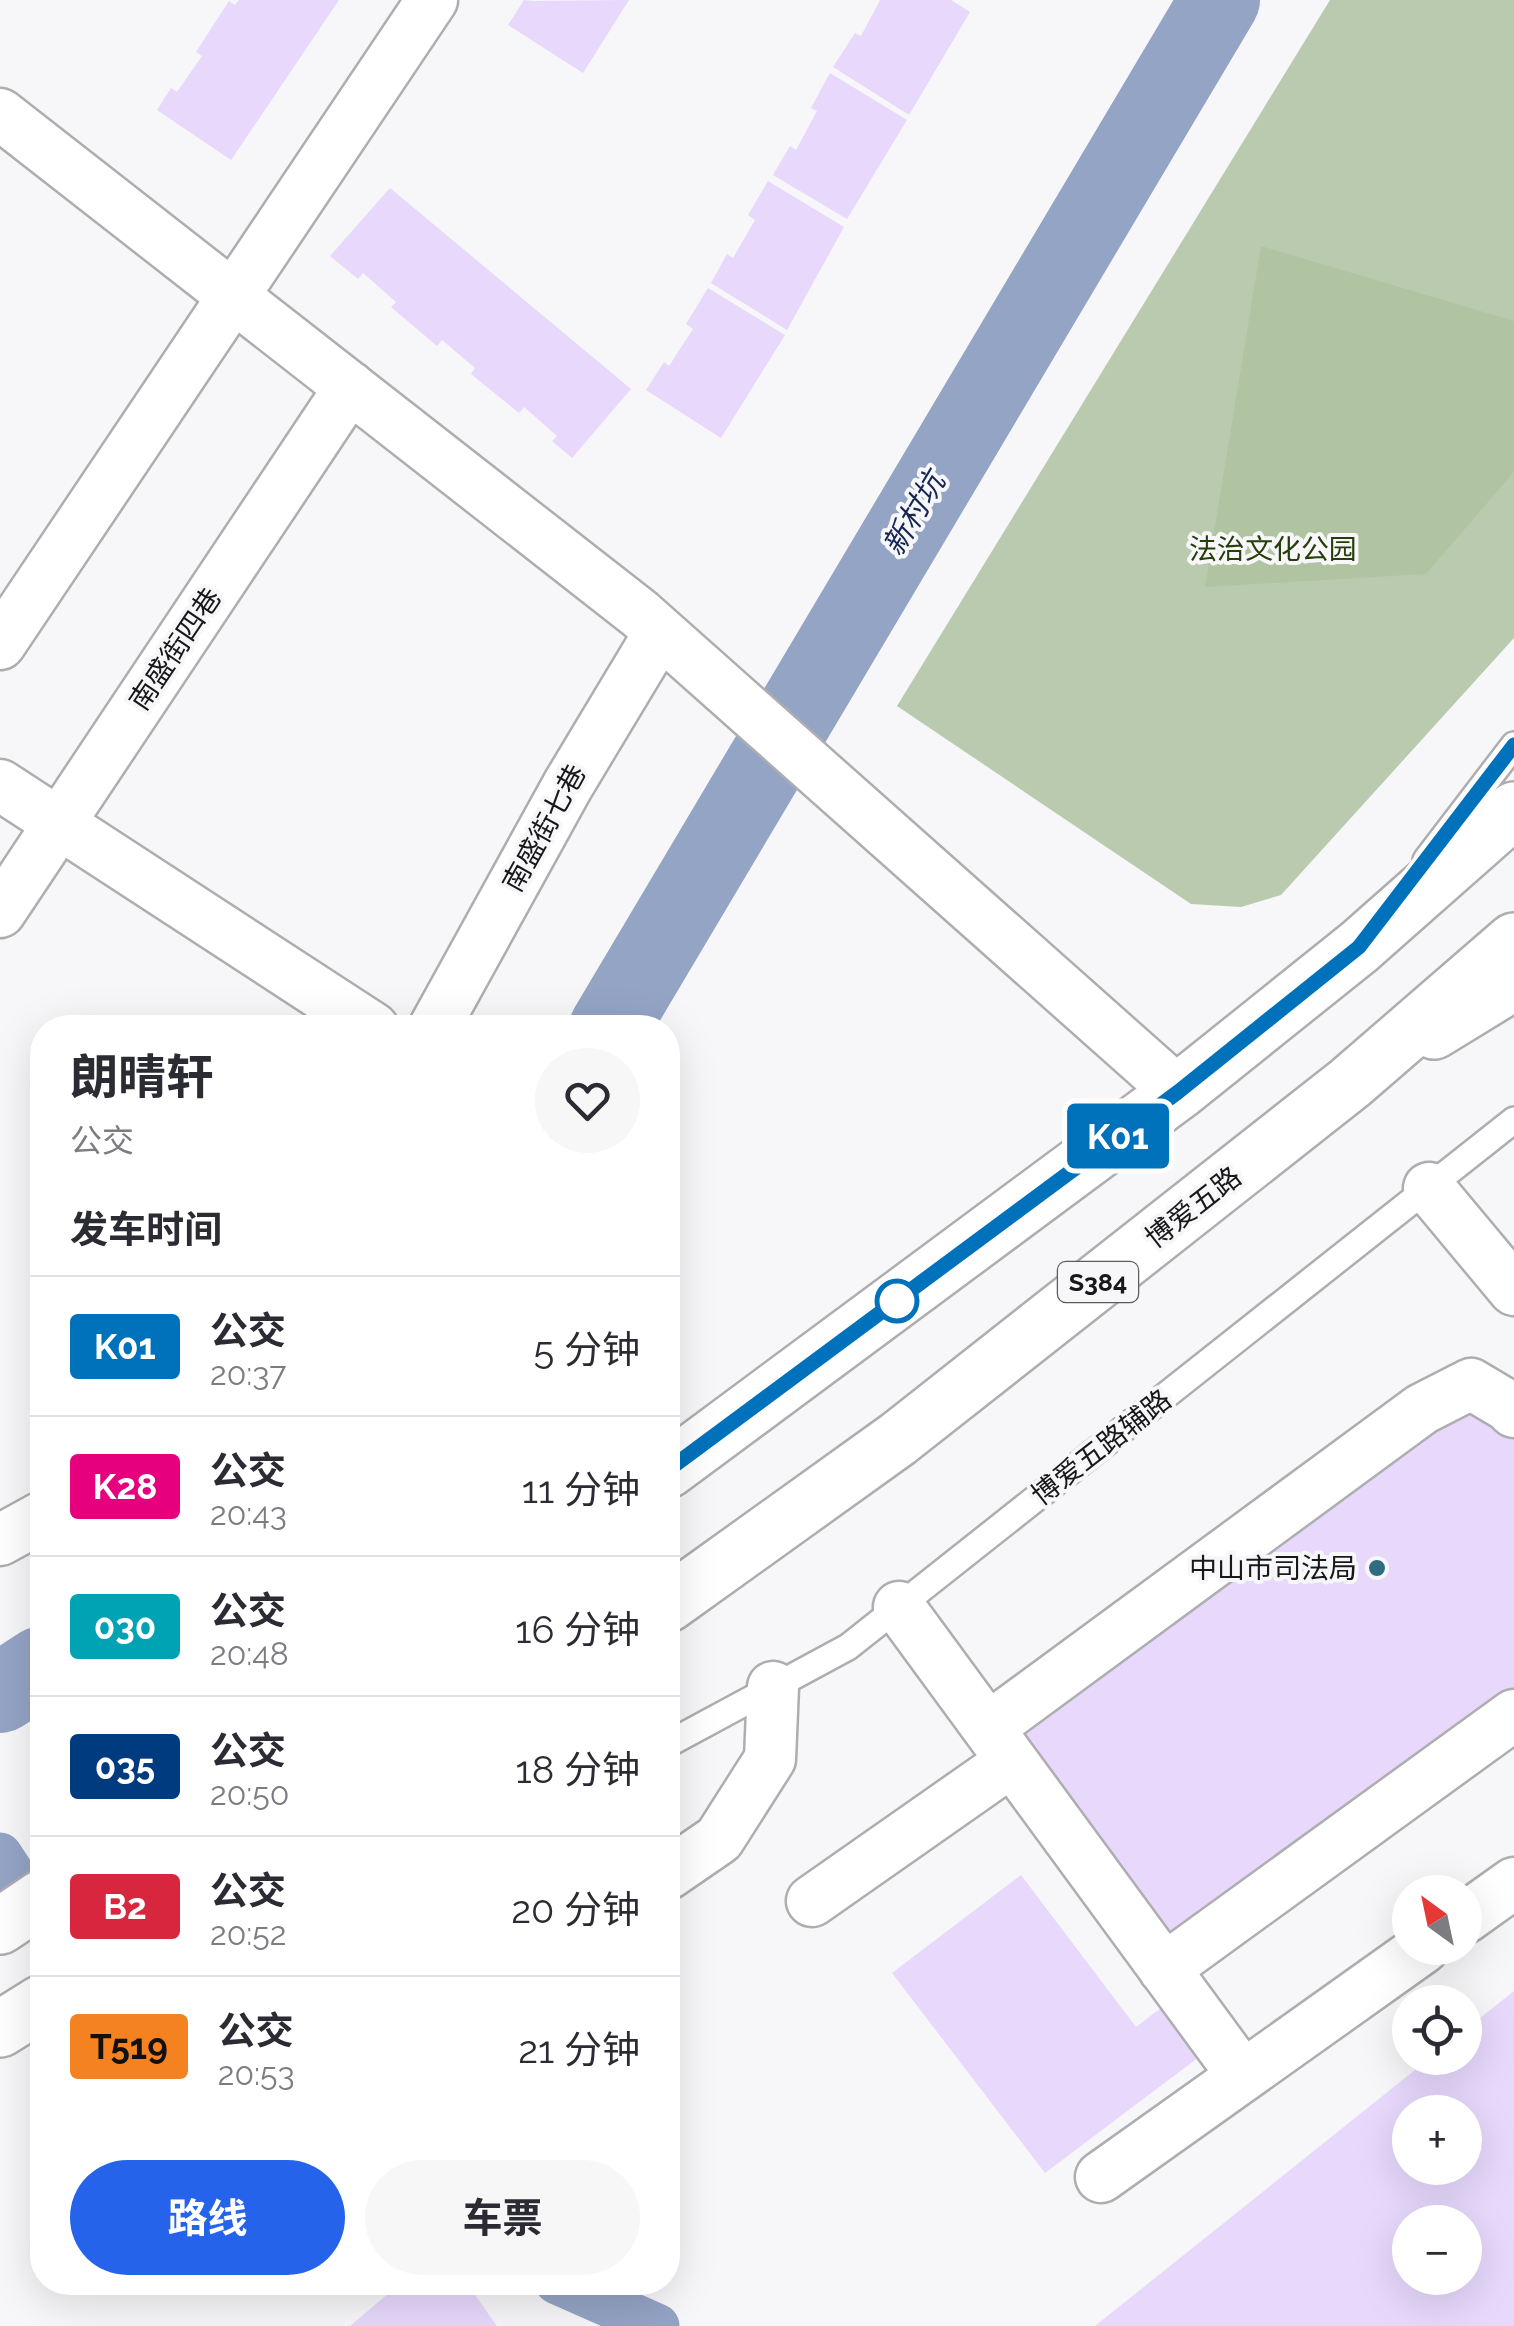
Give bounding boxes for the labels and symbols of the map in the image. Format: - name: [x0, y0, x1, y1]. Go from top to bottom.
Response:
- water label: 新村坑: [875, 463, 954, 561]
- park label: 法治文化公园: [1189, 533, 1357, 566]
- street label: 南盛街四巷: [123, 582, 228, 717]
- street label: 南盛街七巷: [496, 759, 593, 897]
- line badge: K01: [1060, 1104, 1176, 1168]
- street label: 博爱五路: [1139, 1160, 1248, 1255]
- road number: S384: [1058, 1262, 1138, 1302]
- unlabelled marker: [876, 1280, 918, 1322]
- street label: 博爱五路辅路: [1025, 1383, 1178, 1512]
- place label: 中山市司法局: [1189, 1552, 1357, 1585]
- marker: 中山市司法局: [1366, 1557, 1388, 1579]
- north arrow: [1392, 1875, 1482, 1965]

